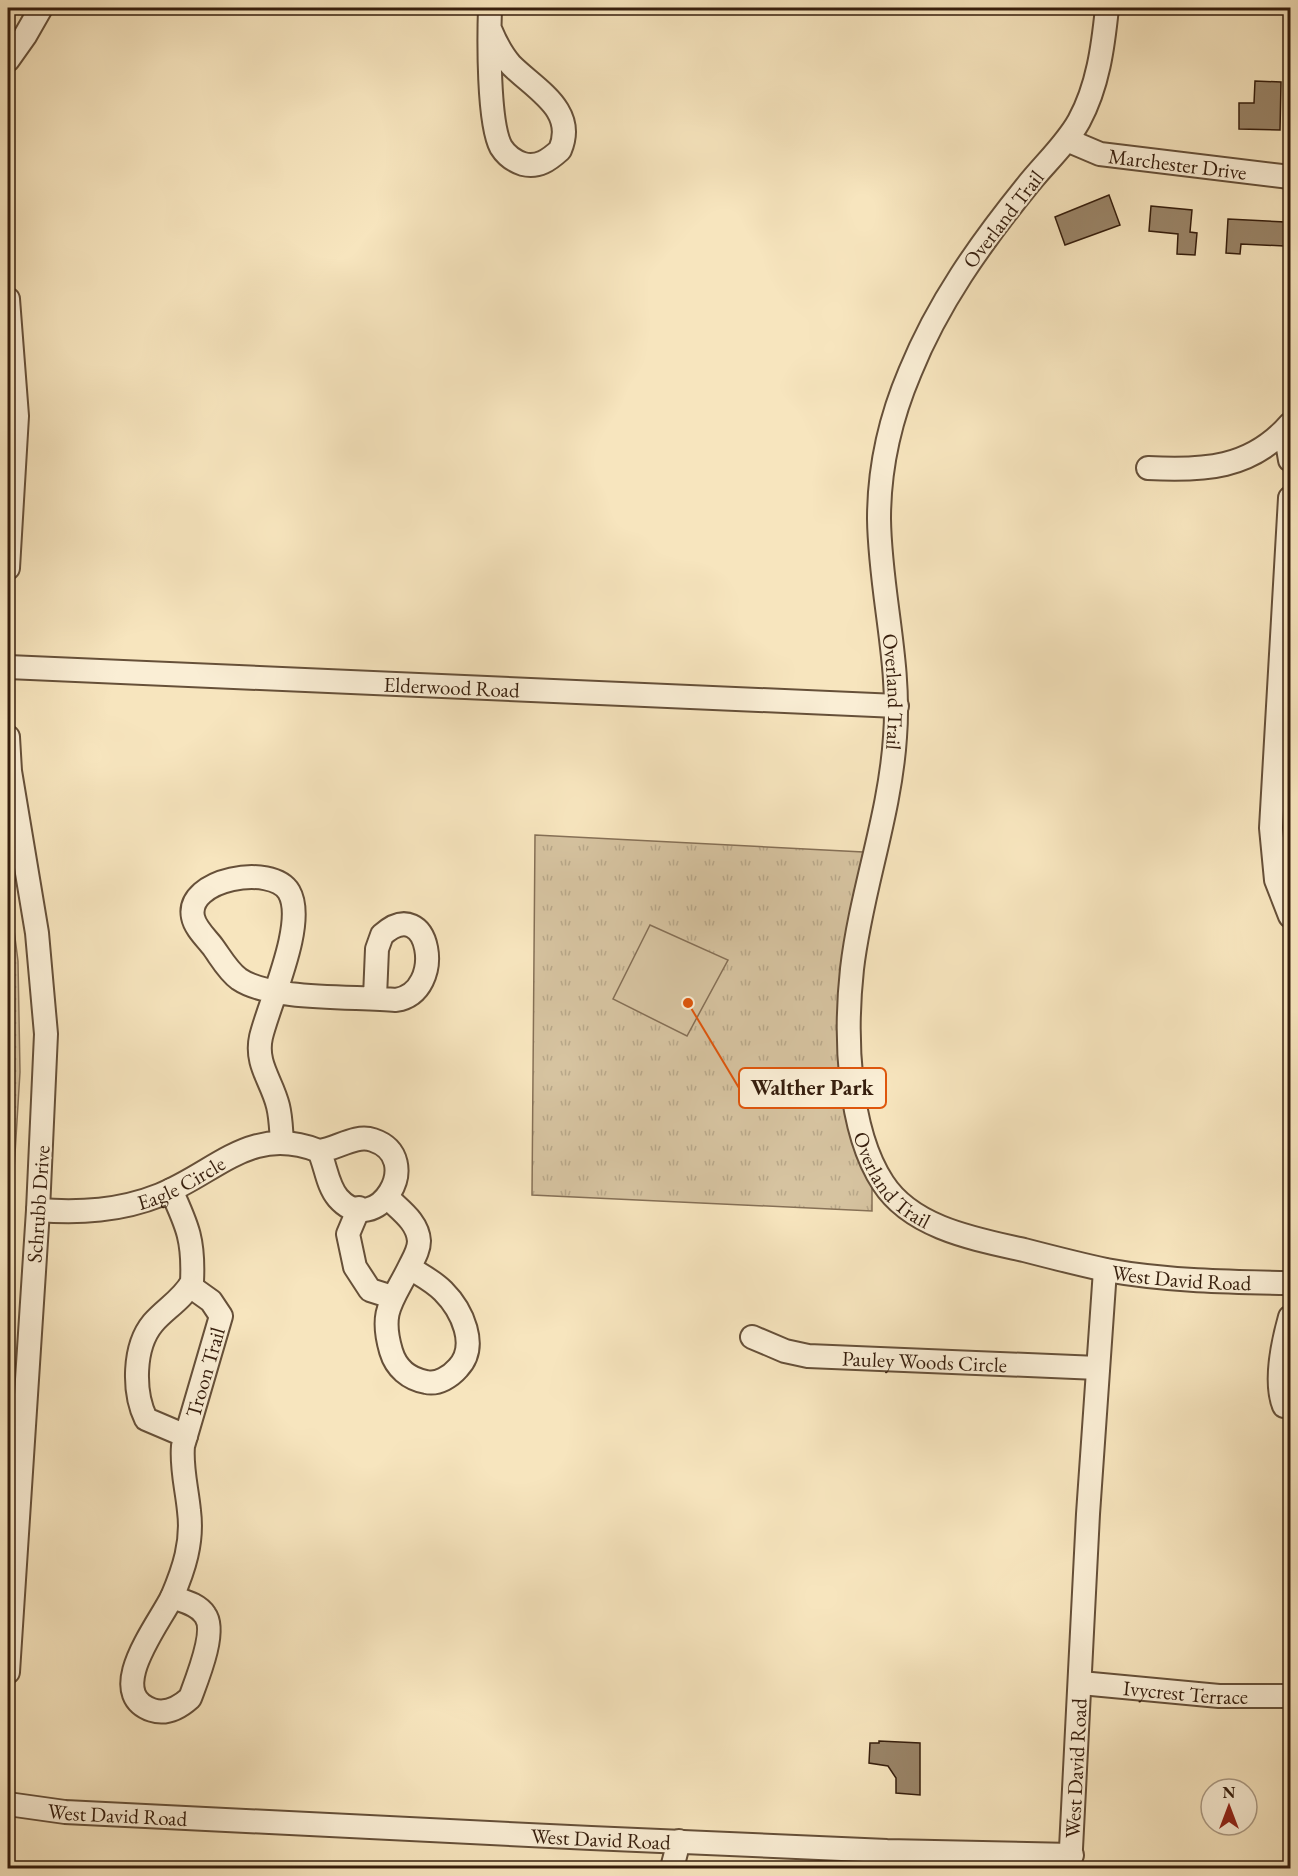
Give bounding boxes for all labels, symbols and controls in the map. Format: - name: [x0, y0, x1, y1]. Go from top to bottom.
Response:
- street label: Marchester Drive: [1107, 142, 1248, 185]
- street label: Overland Trail: [956, 165, 1050, 273]
- street label: Overland Trail: [877, 632, 910, 751]
- street label: Elderwood Road: [383, 670, 521, 703]
- callout: Walther Park: [739, 1068, 886, 1108]
- text: Walther Park: [750, 1073, 875, 1102]
- street label: Overland Trail: [848, 1128, 935, 1234]
- street label: Schrubb Drive: [20, 1144, 56, 1264]
- street label: Eagle Circle: [134, 1149, 230, 1216]
- street label: West David Road: [1110, 1258, 1252, 1296]
- street label: Troon Trail: [179, 1324, 231, 1421]
- street label: Pauley Woods Circle: [841, 1344, 1008, 1378]
- street label: Ivycrest Terrace: [1122, 1674, 1248, 1710]
- street label: West David Road: [1058, 1697, 1092, 1839]
- north arrow: [1199, 1777, 1259, 1837]
- text: N: [1223, 1782, 1236, 1803]
- street label: West David Road: [46, 1796, 188, 1832]
- street label: West David Road: [530, 1822, 672, 1855]

